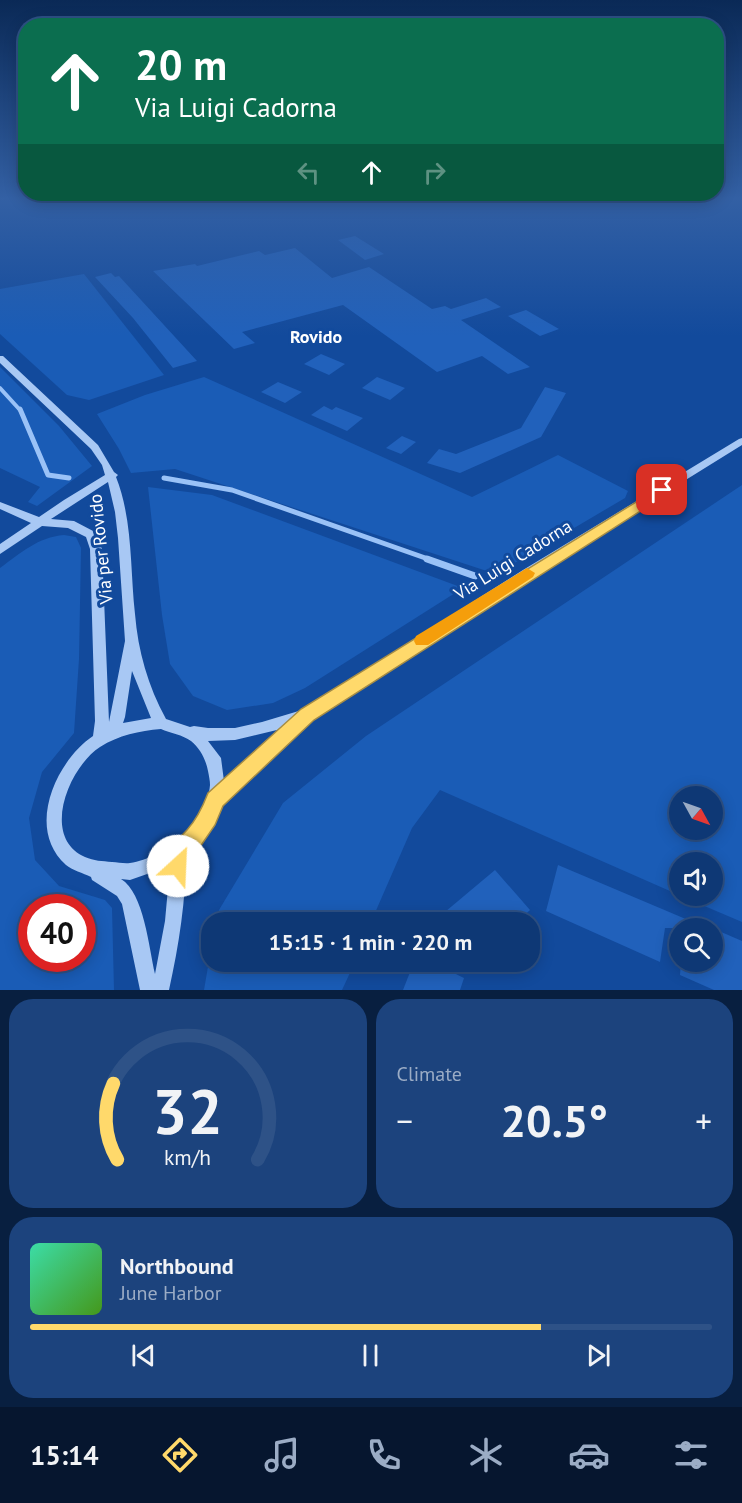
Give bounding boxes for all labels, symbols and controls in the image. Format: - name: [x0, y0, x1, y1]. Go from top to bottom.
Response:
- text: 20 m: [135, 37, 227, 92]
- icon: ahead: [36, 42, 114, 120]
- text: Via Luigi Cadorna: [135, 90, 337, 124]
- icon: left: [292, 156, 325, 189]
- icon: ahead: [355, 156, 388, 189]
- icon: right: [418, 156, 451, 189]
- district label: Rovido: [290, 325, 342, 348]
- pin: [636, 464, 687, 515]
- icon: arrive: [645, 473, 678, 506]
- street label: Via per Rovido: [83, 493, 118, 606]
- street label: Via Luigi Cadorna: [449, 514, 576, 606]
- north arrow: [669, 786, 723, 840]
- map controls: [669, 786, 723, 972]
- position arrow: [146, 834, 210, 898]
- button: sound: [669, 852, 723, 906]
- speed limit sign: 40: [18, 894, 96, 972]
- button: search: [669, 918, 723, 972]
- text: 15:15 · 1 min · 220 m: [269, 928, 472, 956]
- text: Climate: [397, 1061, 462, 1087]
- text: 32: [152, 1070, 223, 1151]
- text: 20.5°: [501, 1091, 608, 1149]
- text: −: [397, 1099, 413, 1142]
- text: +: [695, 1099, 712, 1142]
- text: km/h: [164, 1144, 211, 1172]
- text: Northbound: [120, 1252, 234, 1280]
- text: June Harbor: [120, 1280, 222, 1306]
- icon: previous: [127, 1339, 160, 1372]
- icon: pause: [354, 1339, 387, 1372]
- icon: next: [582, 1339, 615, 1372]
- icon: directions: [159, 1434, 201, 1476]
- icon: music: [261, 1434, 303, 1476]
- icon: phone: [363, 1434, 405, 1476]
- icon: climate: [465, 1434, 507, 1476]
- icon: car: [568, 1434, 610, 1476]
- icon: filters: [670, 1434, 712, 1476]
- text: 15:14: [30, 1438, 99, 1472]

